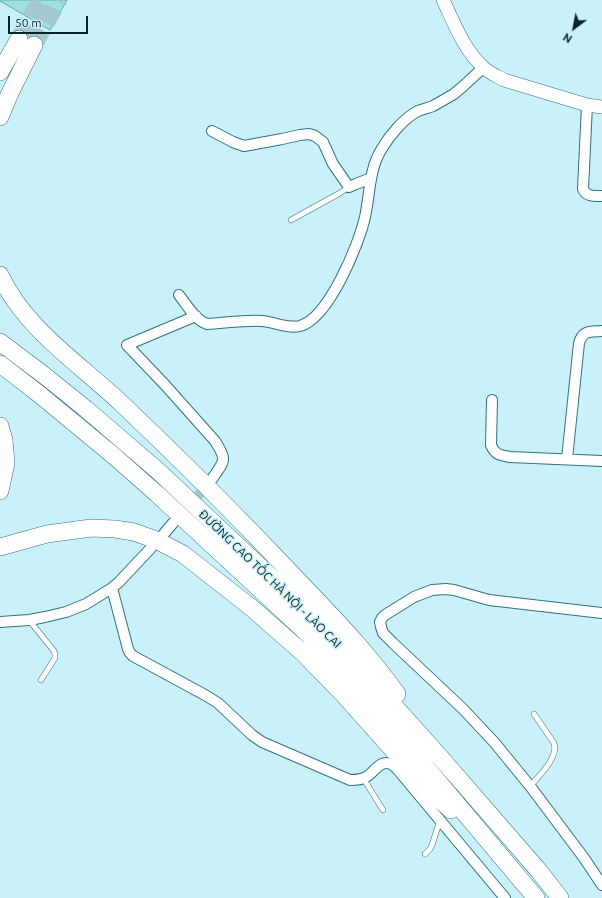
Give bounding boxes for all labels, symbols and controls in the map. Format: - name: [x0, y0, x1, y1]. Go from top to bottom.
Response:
- scale bar: [10, 8, 90, 34]
- north arrow: [554, 8, 594, 48]
- text: 50 m: [15, 16, 42, 29]
- text: N: [561, 31, 574, 45]
- street label: ĐƯỜNG CAO TỐC HÀ NỘI - LÀO CAI: [196, 507, 344, 651]

